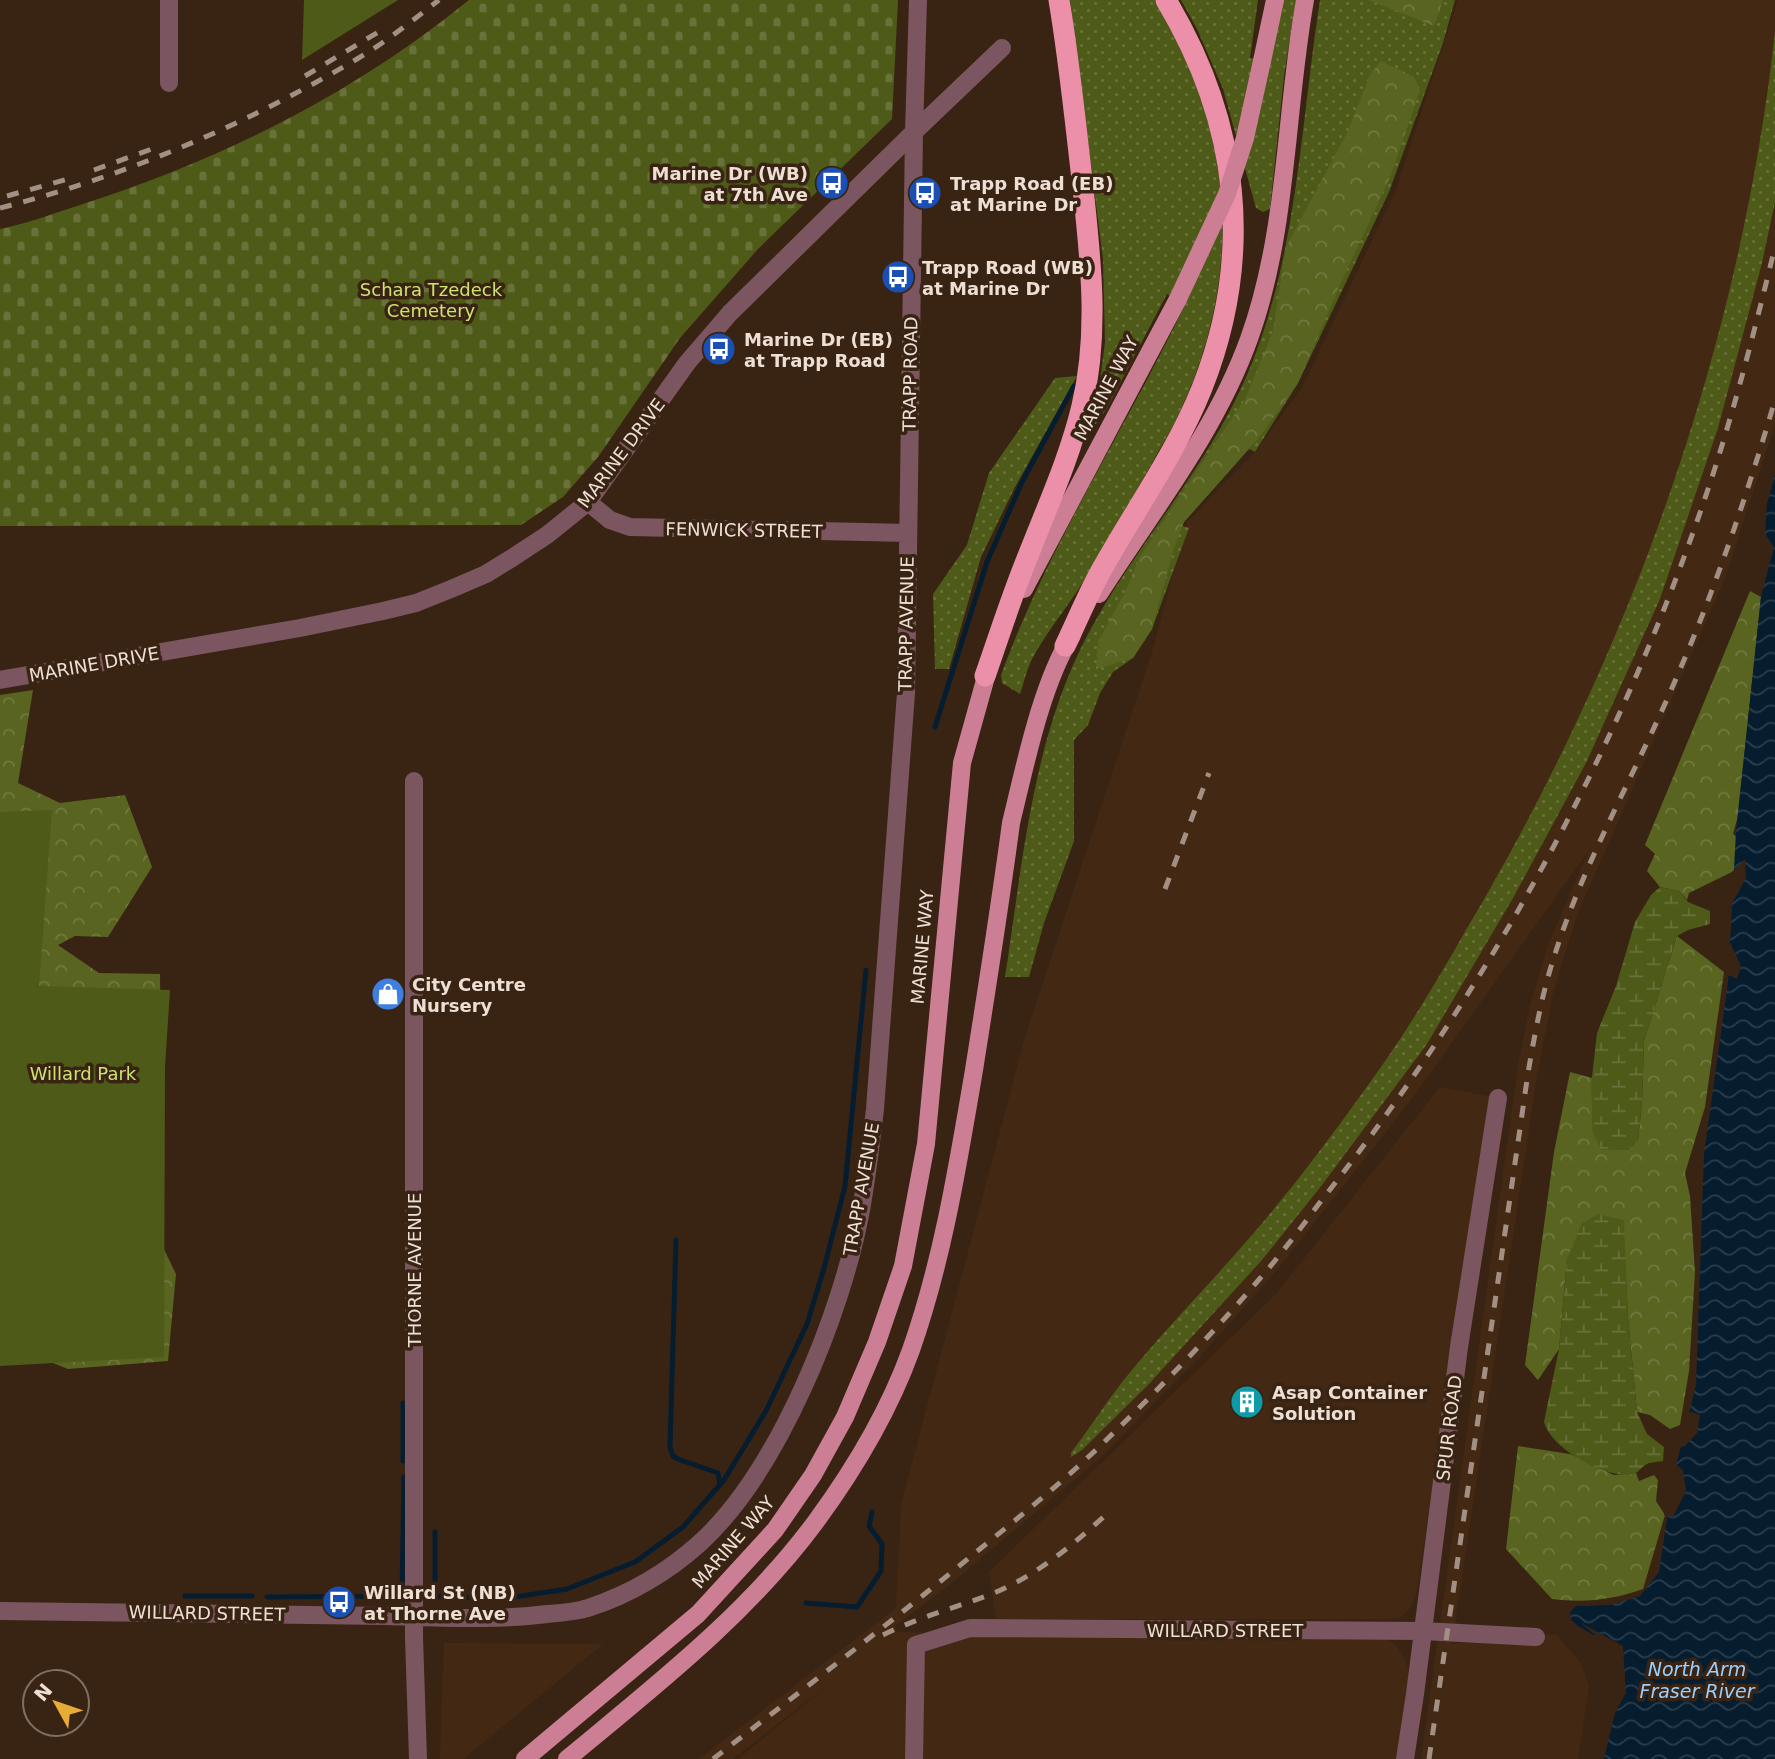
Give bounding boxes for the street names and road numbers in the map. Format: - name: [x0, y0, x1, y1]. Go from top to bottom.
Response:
- street label: TRAPP ROAD: [898, 316, 922, 433]
- street label: MARINE WAY: [1070, 331, 1143, 444]
- street label: MARINE DRIVE: [573, 394, 669, 512]
- street label: FENWICK STREET: [665, 518, 824, 542]
- street label: TRAPP AVENUE: [894, 556, 918, 693]
- street label: MARINE DRIVE: [27, 642, 161, 686]
- street label: MARINE WAY: [907, 888, 938, 1005]
- street label: TRAPP AVENUE: [839, 1121, 883, 1258]
- street label: THORNE AVENUE: [404, 1193, 425, 1348]
- street label: SPUR ROAD: [1432, 1374, 1466, 1482]
- street label: MARINE WAY: [687, 1491, 779, 1592]
- street label: WILLARD STREET: [129, 1601, 286, 1625]
- street label: WILLARD STREET: [1147, 1620, 1304, 1641]

